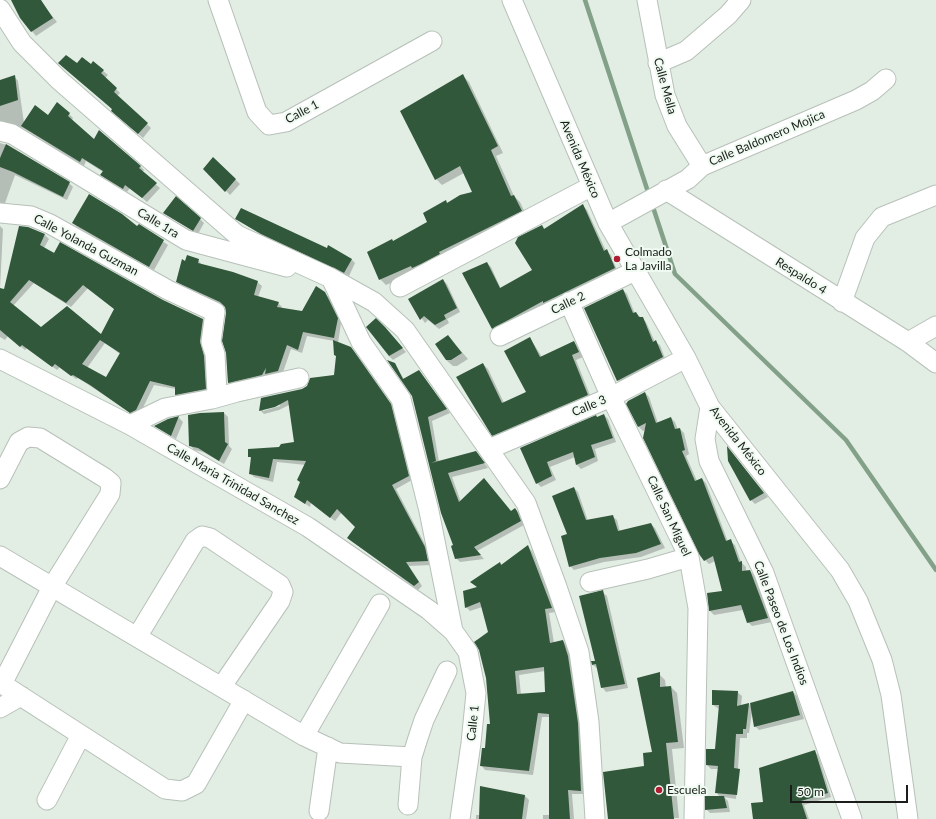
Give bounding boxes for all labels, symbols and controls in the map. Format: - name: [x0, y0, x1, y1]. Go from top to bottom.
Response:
- street label: Calle Mella: [651, 56, 679, 116]
- street label: Calle 1: [283, 97, 321, 127]
- street label: Calle Baldomero Mojica: [707, 107, 827, 169]
- street label: Avenida México: [557, 118, 603, 200]
- street label: Calle 1ra: [134, 205, 182, 241]
- street label: Calle Yolanda Guzman: [31, 211, 141, 279]
- place label: Colmado La Javilla: [625, 245, 672, 273]
- marker: Colmado La Javilla: [612, 254, 622, 264]
- street label: Respaldo 4: [773, 255, 829, 297]
- street label: Calle 2: [549, 289, 587, 317]
- street label: Calle 3: [570, 392, 608, 420]
- street label: Avenida México: [707, 404, 769, 478]
- street label: Calle Maria Trinidad Sanchez: [164, 440, 302, 528]
- street label: Calle San Miguel: [644, 473, 694, 559]
- street label: Calle Paseo de Los Indios: [751, 559, 811, 687]
- street label: Calle 1: [464, 704, 482, 742]
- scale bar: [792, 777, 910, 803]
- place label: Escuela: [667, 783, 707, 797]
- text: 50 m: [797, 784, 824, 799]
- marker: Escuela: [654, 785, 664, 795]

